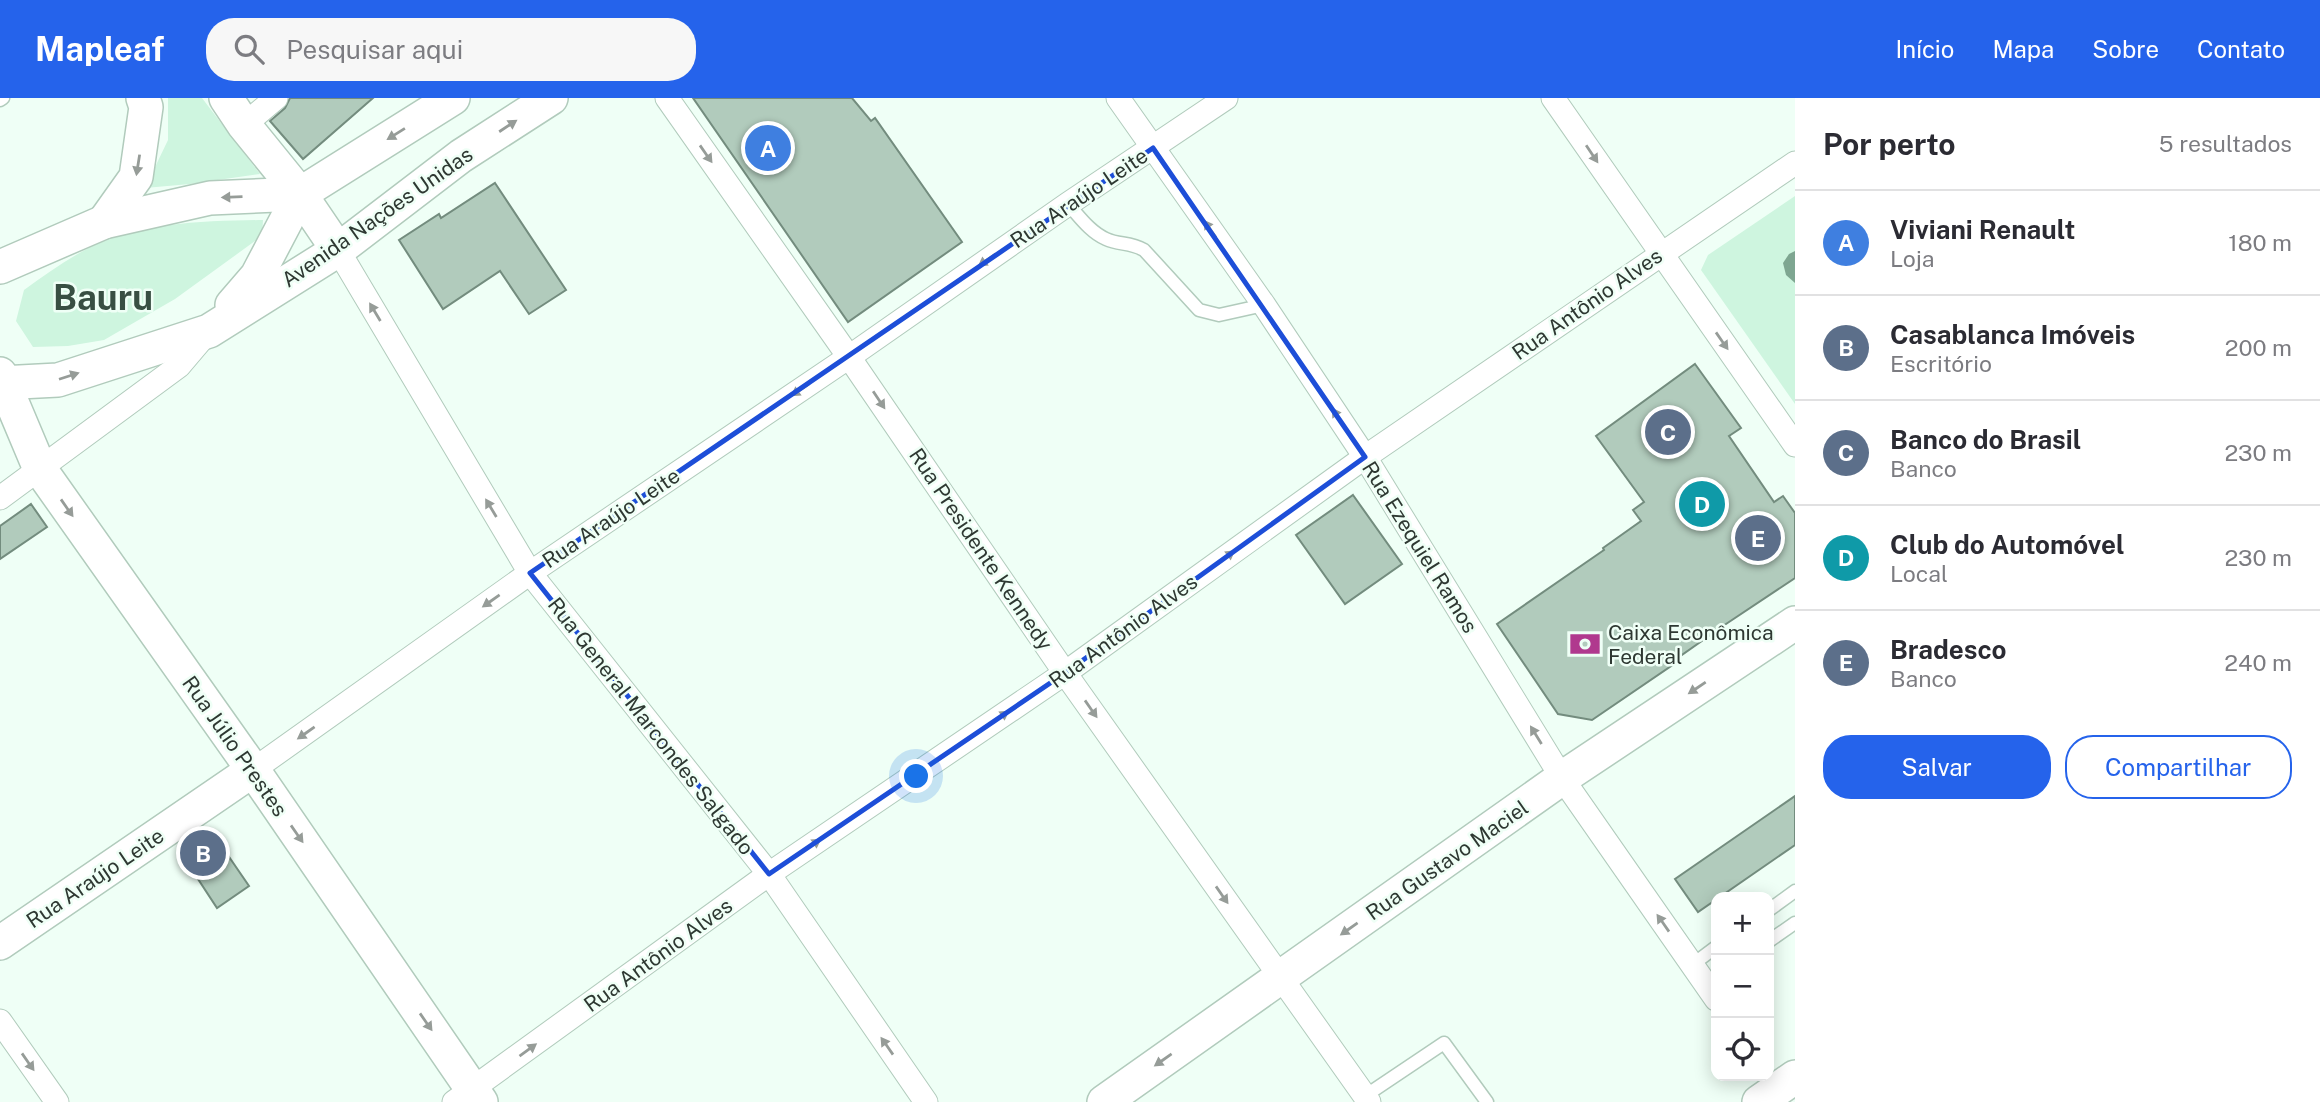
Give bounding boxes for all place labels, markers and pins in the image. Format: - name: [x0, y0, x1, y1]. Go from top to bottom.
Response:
- pin: A: [745, 122, 791, 174]
- pin: C: [1645, 406, 1691, 458]
- pin: D: [1679, 478, 1725, 530]
- pin: E: [1735, 512, 1781, 564]
- place label: Caixa Econômica Federal: [1608, 620, 1774, 669]
- bank icon: Caixa Econômica Federal: [1568, 627, 1602, 661]
- pin: B: [180, 827, 226, 879]

